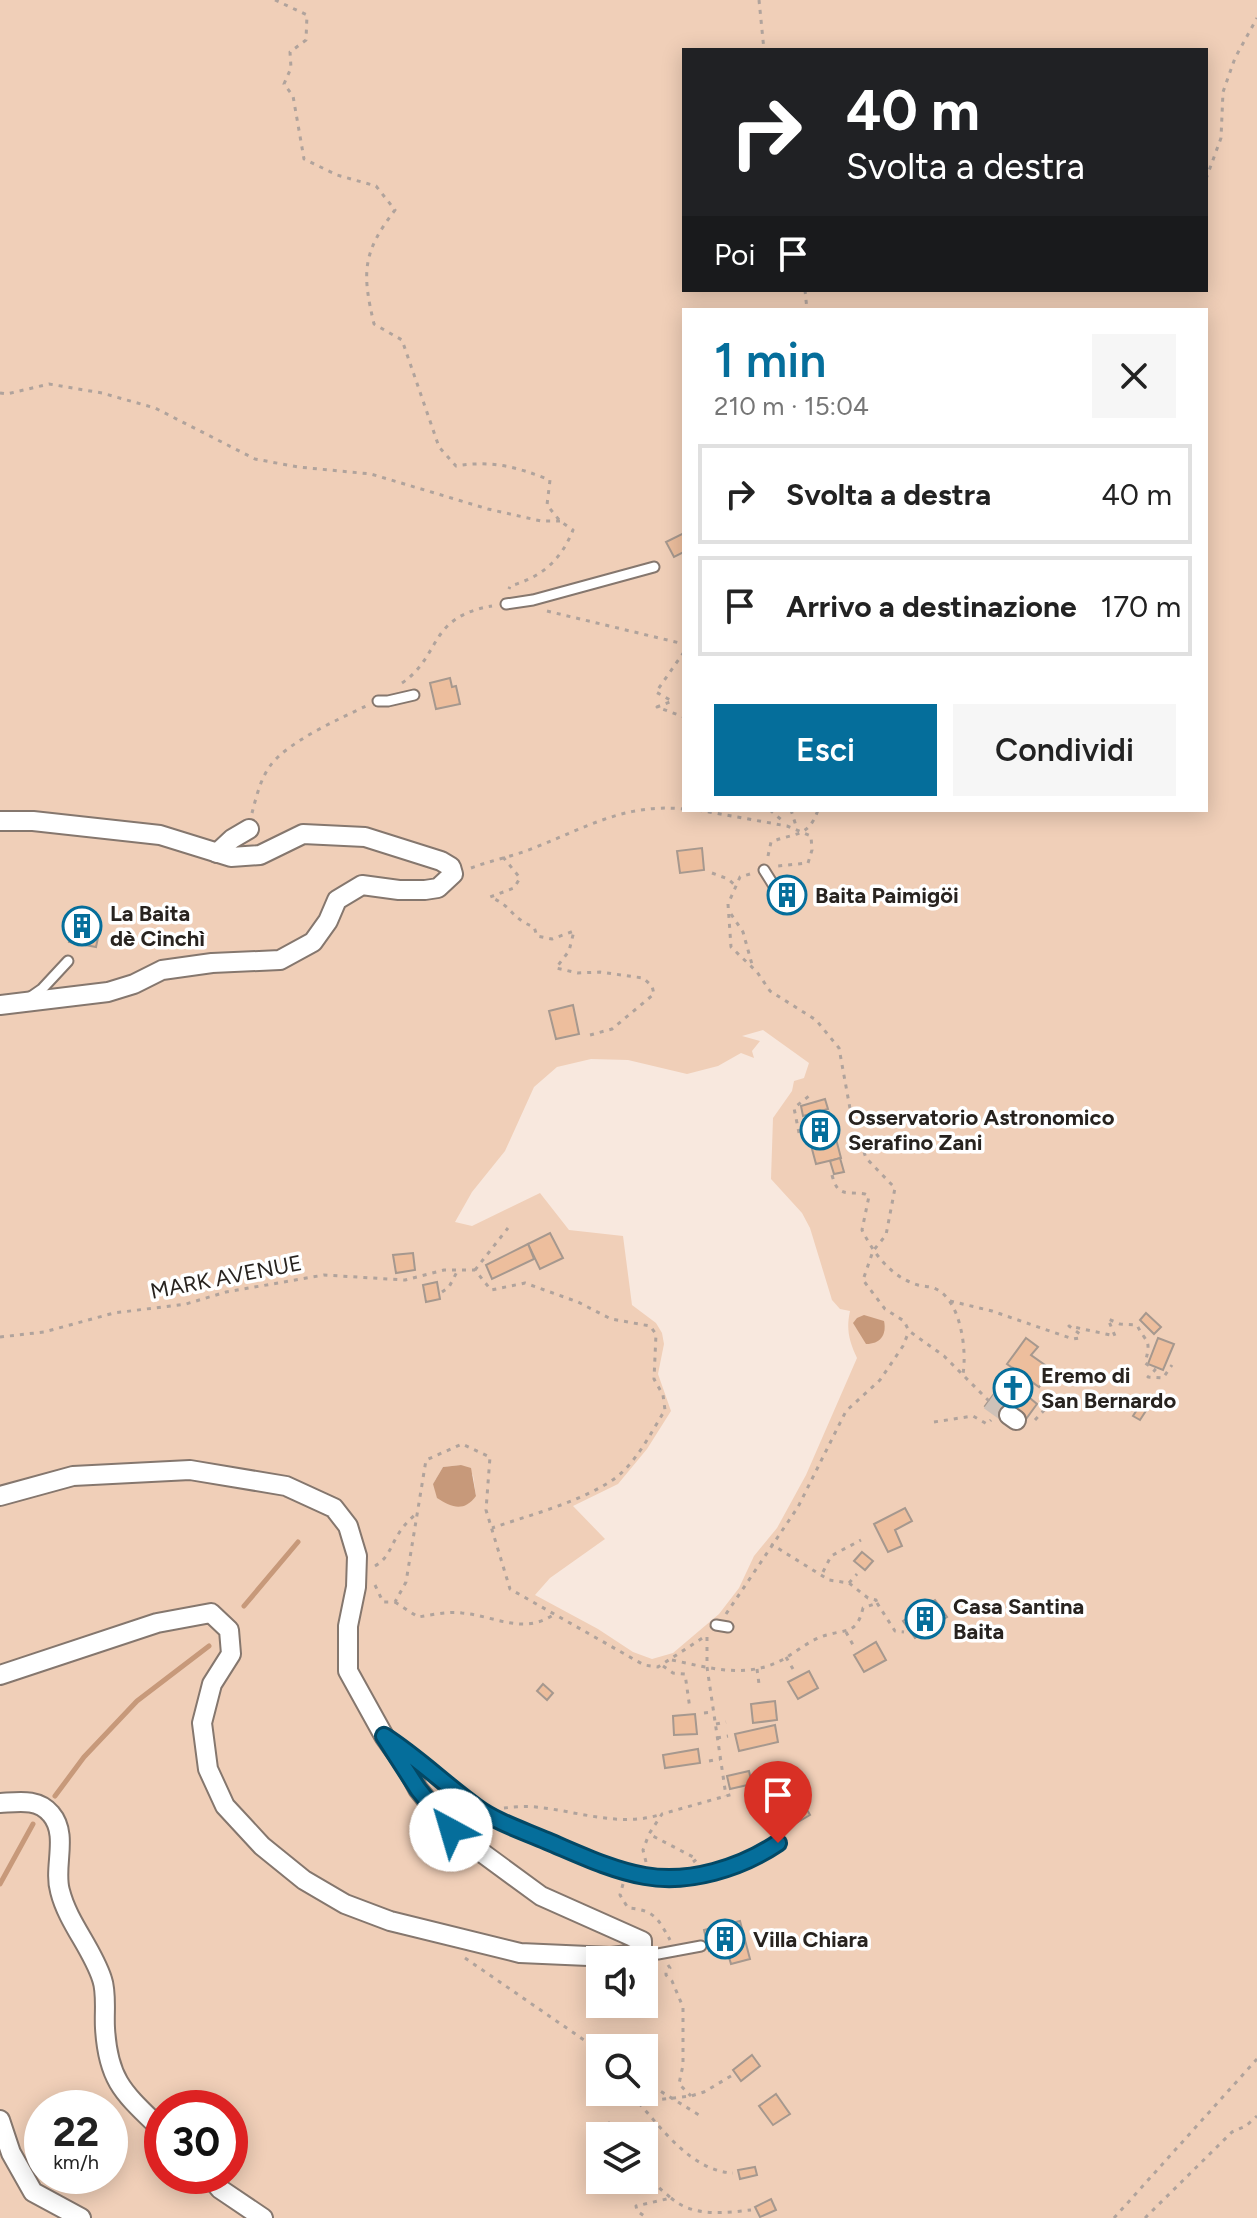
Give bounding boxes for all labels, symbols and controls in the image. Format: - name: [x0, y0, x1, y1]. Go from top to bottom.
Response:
- text: 40 m: [846, 77, 980, 144]
- icon: right: [714, 80, 818, 184]
- text: Svolta a destra: [846, 145, 1085, 188]
- icon: arrive: [771, 232, 815, 276]
- text: Poi: [714, 236, 755, 273]
- text: 1 min: [714, 331, 826, 389]
- button: close: [1092, 334, 1176, 418]
- text: 210 m · 15:04: [714, 390, 869, 422]
- icon: right: [718, 472, 762, 516]
- text: Svolta a destra: [786, 476, 991, 513]
- text: 40 m: [1101, 476, 1172, 513]
- icon: arrive: [718, 584, 762, 628]
- text: Arrivo a destinazione: [786, 588, 1077, 625]
- text: 170 m: [1101, 588, 1181, 625]
- button: Esci: [714, 704, 937, 796]
- button: Condividi: [953, 704, 1176, 796]
- building icon: Baita Paimigöi: [766, 874, 808, 916]
- place label: Baita Paimigöi: [815, 882, 959, 909]
- place label: La Baita dè Cinchì: [110, 900, 205, 952]
- building icon: La Baita dè Cinchì: [61, 905, 103, 947]
- place label: Osservatorio Astronomico Serafino Zani: [848, 1104, 1115, 1156]
- building icon: Osservatorio Astronomico Serafino Zani: [799, 1109, 841, 1151]
- street label: MARK AVENUE: [148, 1249, 304, 1305]
- place label: Eremo di San Bernardo: [1041, 1362, 1176, 1414]
- church icon: Eremo di San Bernardo: [992, 1367, 1034, 1409]
- place label: Casa Santina Baita: [953, 1593, 1084, 1645]
- building icon: Casa Santina Baita: [904, 1598, 946, 1640]
- pin: [744, 1761, 812, 1843]
- icon: arrive: [756, 1773, 800, 1817]
- position arrow: [409, 1788, 493, 1872]
- building icon: Villa Chiara: [704, 1918, 746, 1960]
- place label: Villa Chiara: [753, 1926, 868, 1953]
- map controls: [586, 1946, 658, 2194]
- button: sound: [586, 1946, 658, 2018]
- button: search: [586, 2034, 658, 2106]
- speed limit sign: 30: [144, 2090, 248, 2194]
- text: 22: [53, 2108, 99, 2156]
- button: layers: [586, 2122, 658, 2194]
- text: km/h: [53, 2150, 99, 2174]

